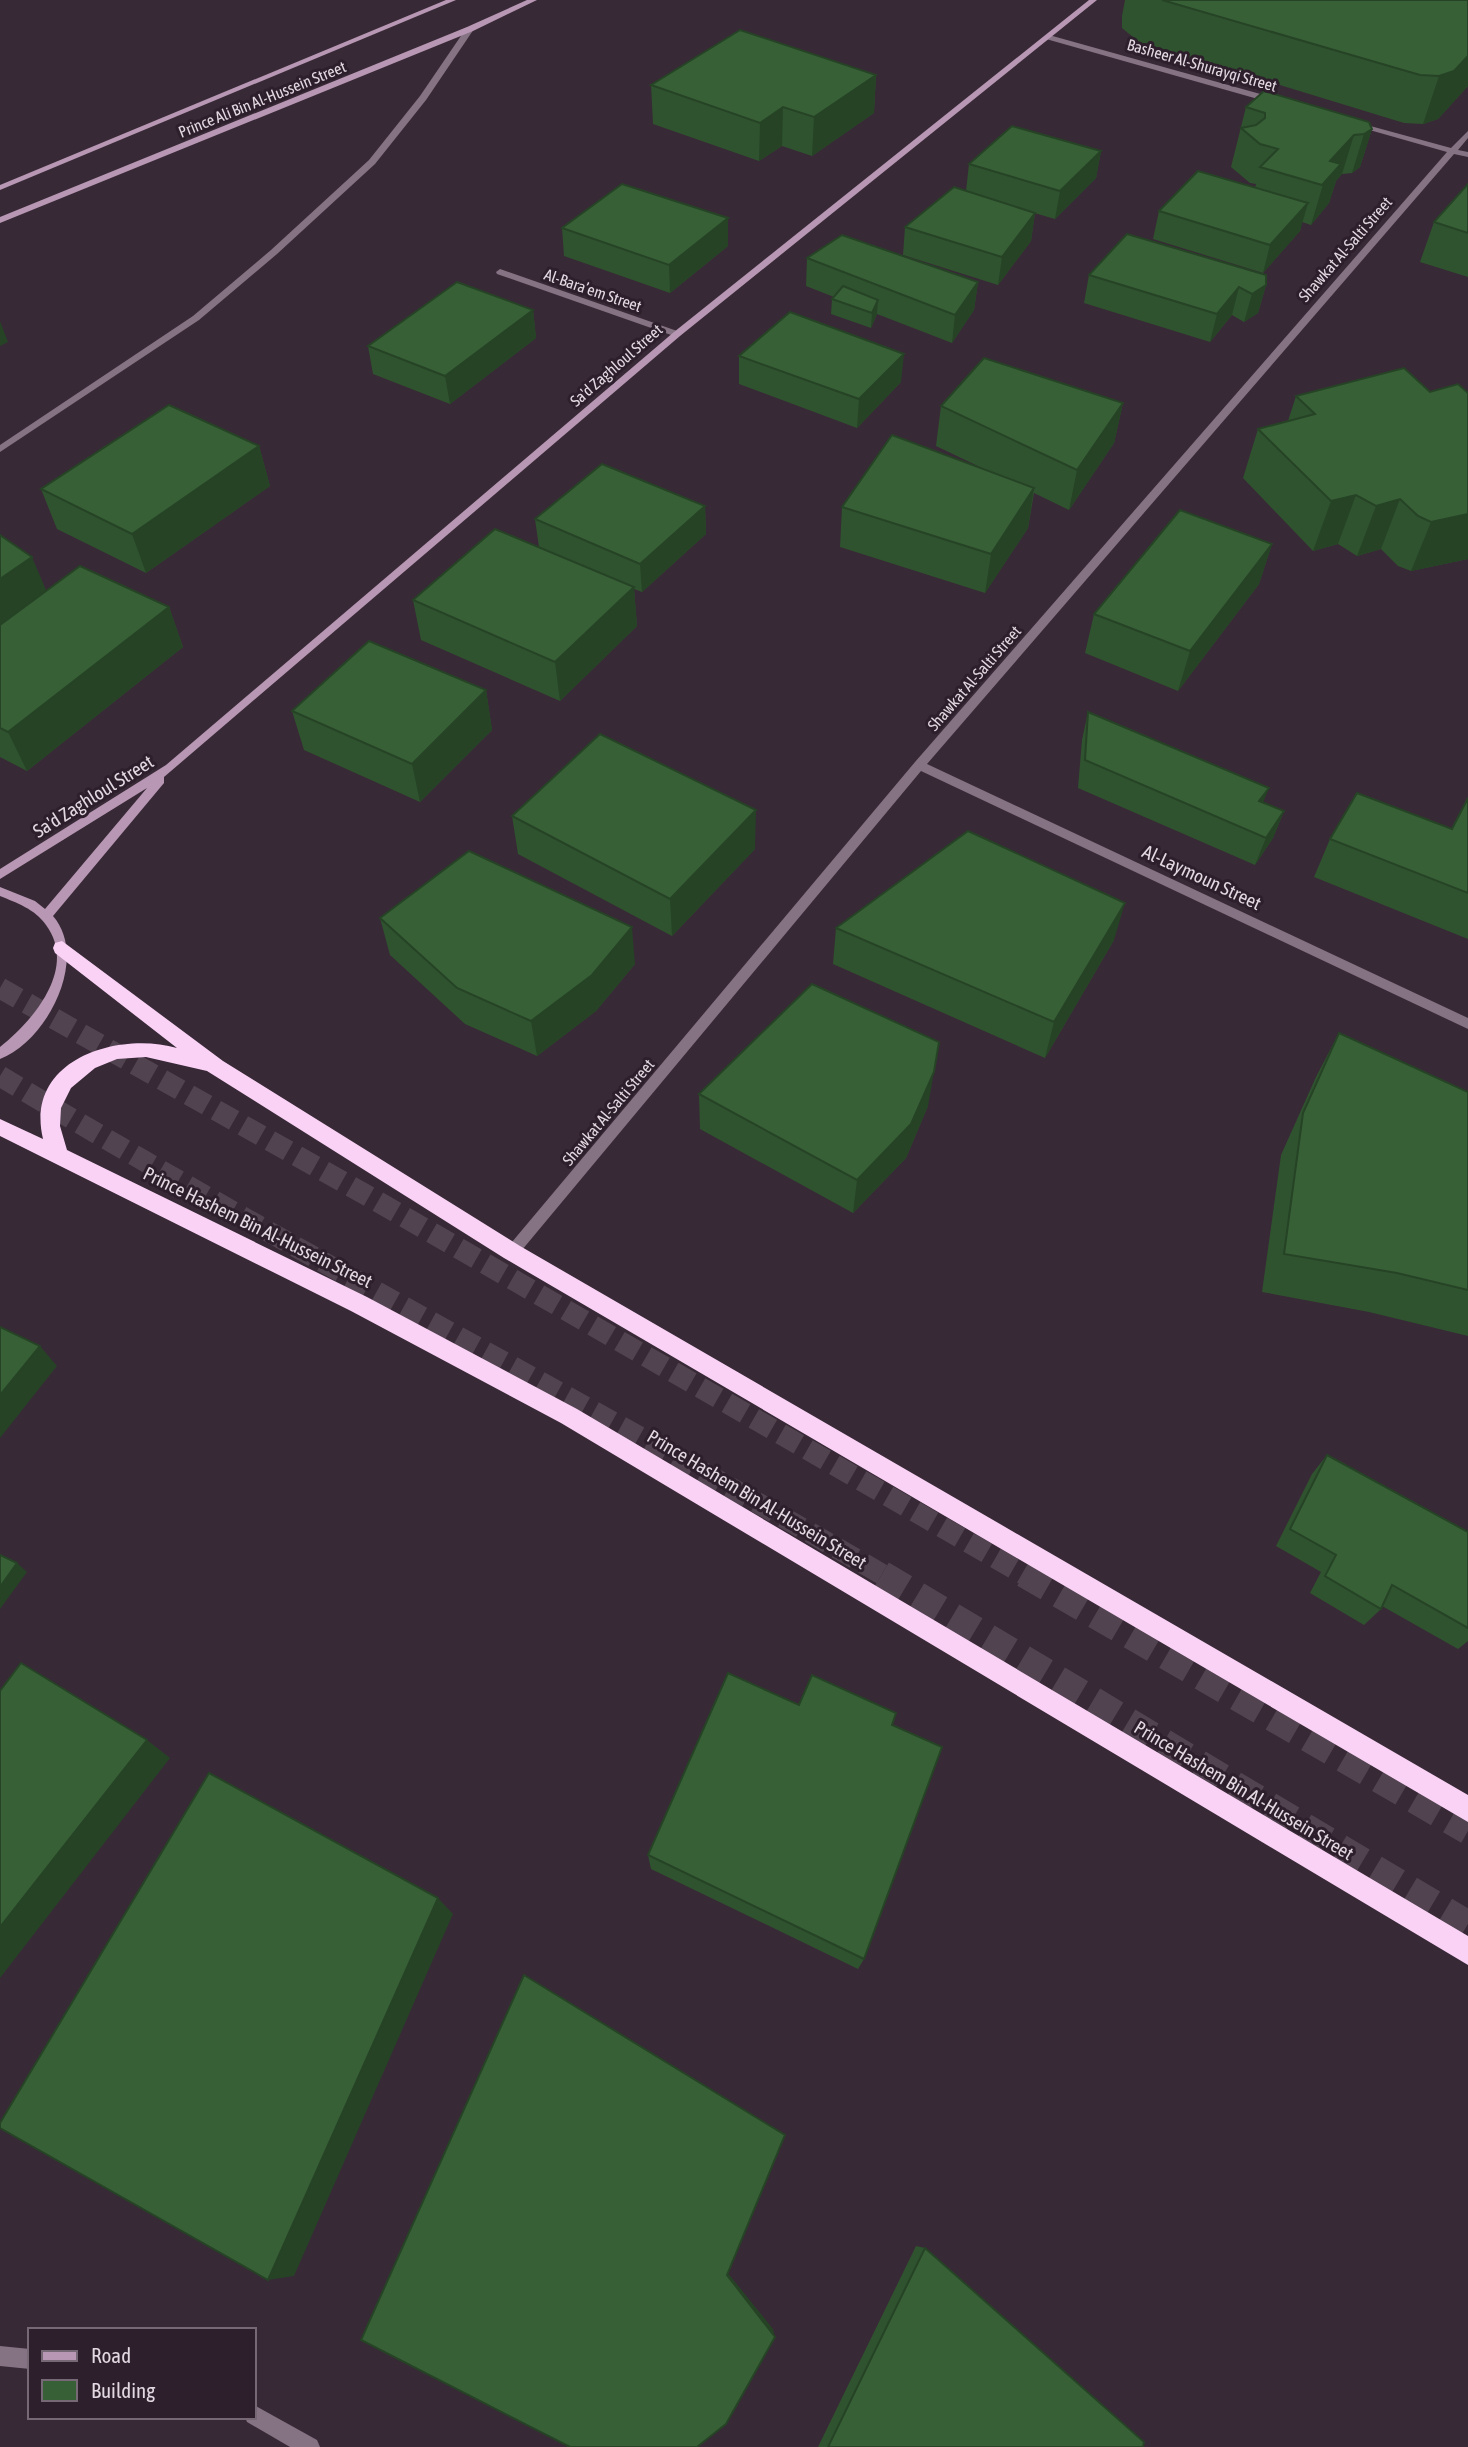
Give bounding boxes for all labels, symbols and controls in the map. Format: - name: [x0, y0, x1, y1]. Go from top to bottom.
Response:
- street label: Basheer Al-Shurayqi Street: [1125, 35, 1279, 96]
- street label: Prince Ali Bin Al-Hussein Street: [176, 57, 349, 141]
- street label: Shawkat Al-Salti Street: [1295, 193, 1396, 305]
- street label: Al-Bara’em Street: [542, 265, 644, 315]
- street label: Sa'd Zaghloul Street: [566, 320, 667, 411]
- street label: Shawkat Al-Salti Street: [924, 622, 1025, 734]
- street label: Sa'd Zaghloul Street: [29, 750, 157, 842]
- street label: Al-Laymoun Street: [1139, 840, 1265, 914]
- street label: Shawkat Al-Salti Street: [558, 1055, 658, 1169]
- street label: Prince Hashem Bin Al-Hussein Street: [140, 1162, 376, 1292]
- street label: Prince Hashem Bin Al-Hussein Street: [643, 1425, 871, 1573]
- street label: Prince Hashem Bin Al-Hussein Street: [1130, 1716, 1358, 1864]
- legend: [28, 2328, 256, 2419]
- text: Road: [91, 2343, 131, 2367]
- text: Building: [91, 2378, 155, 2402]

